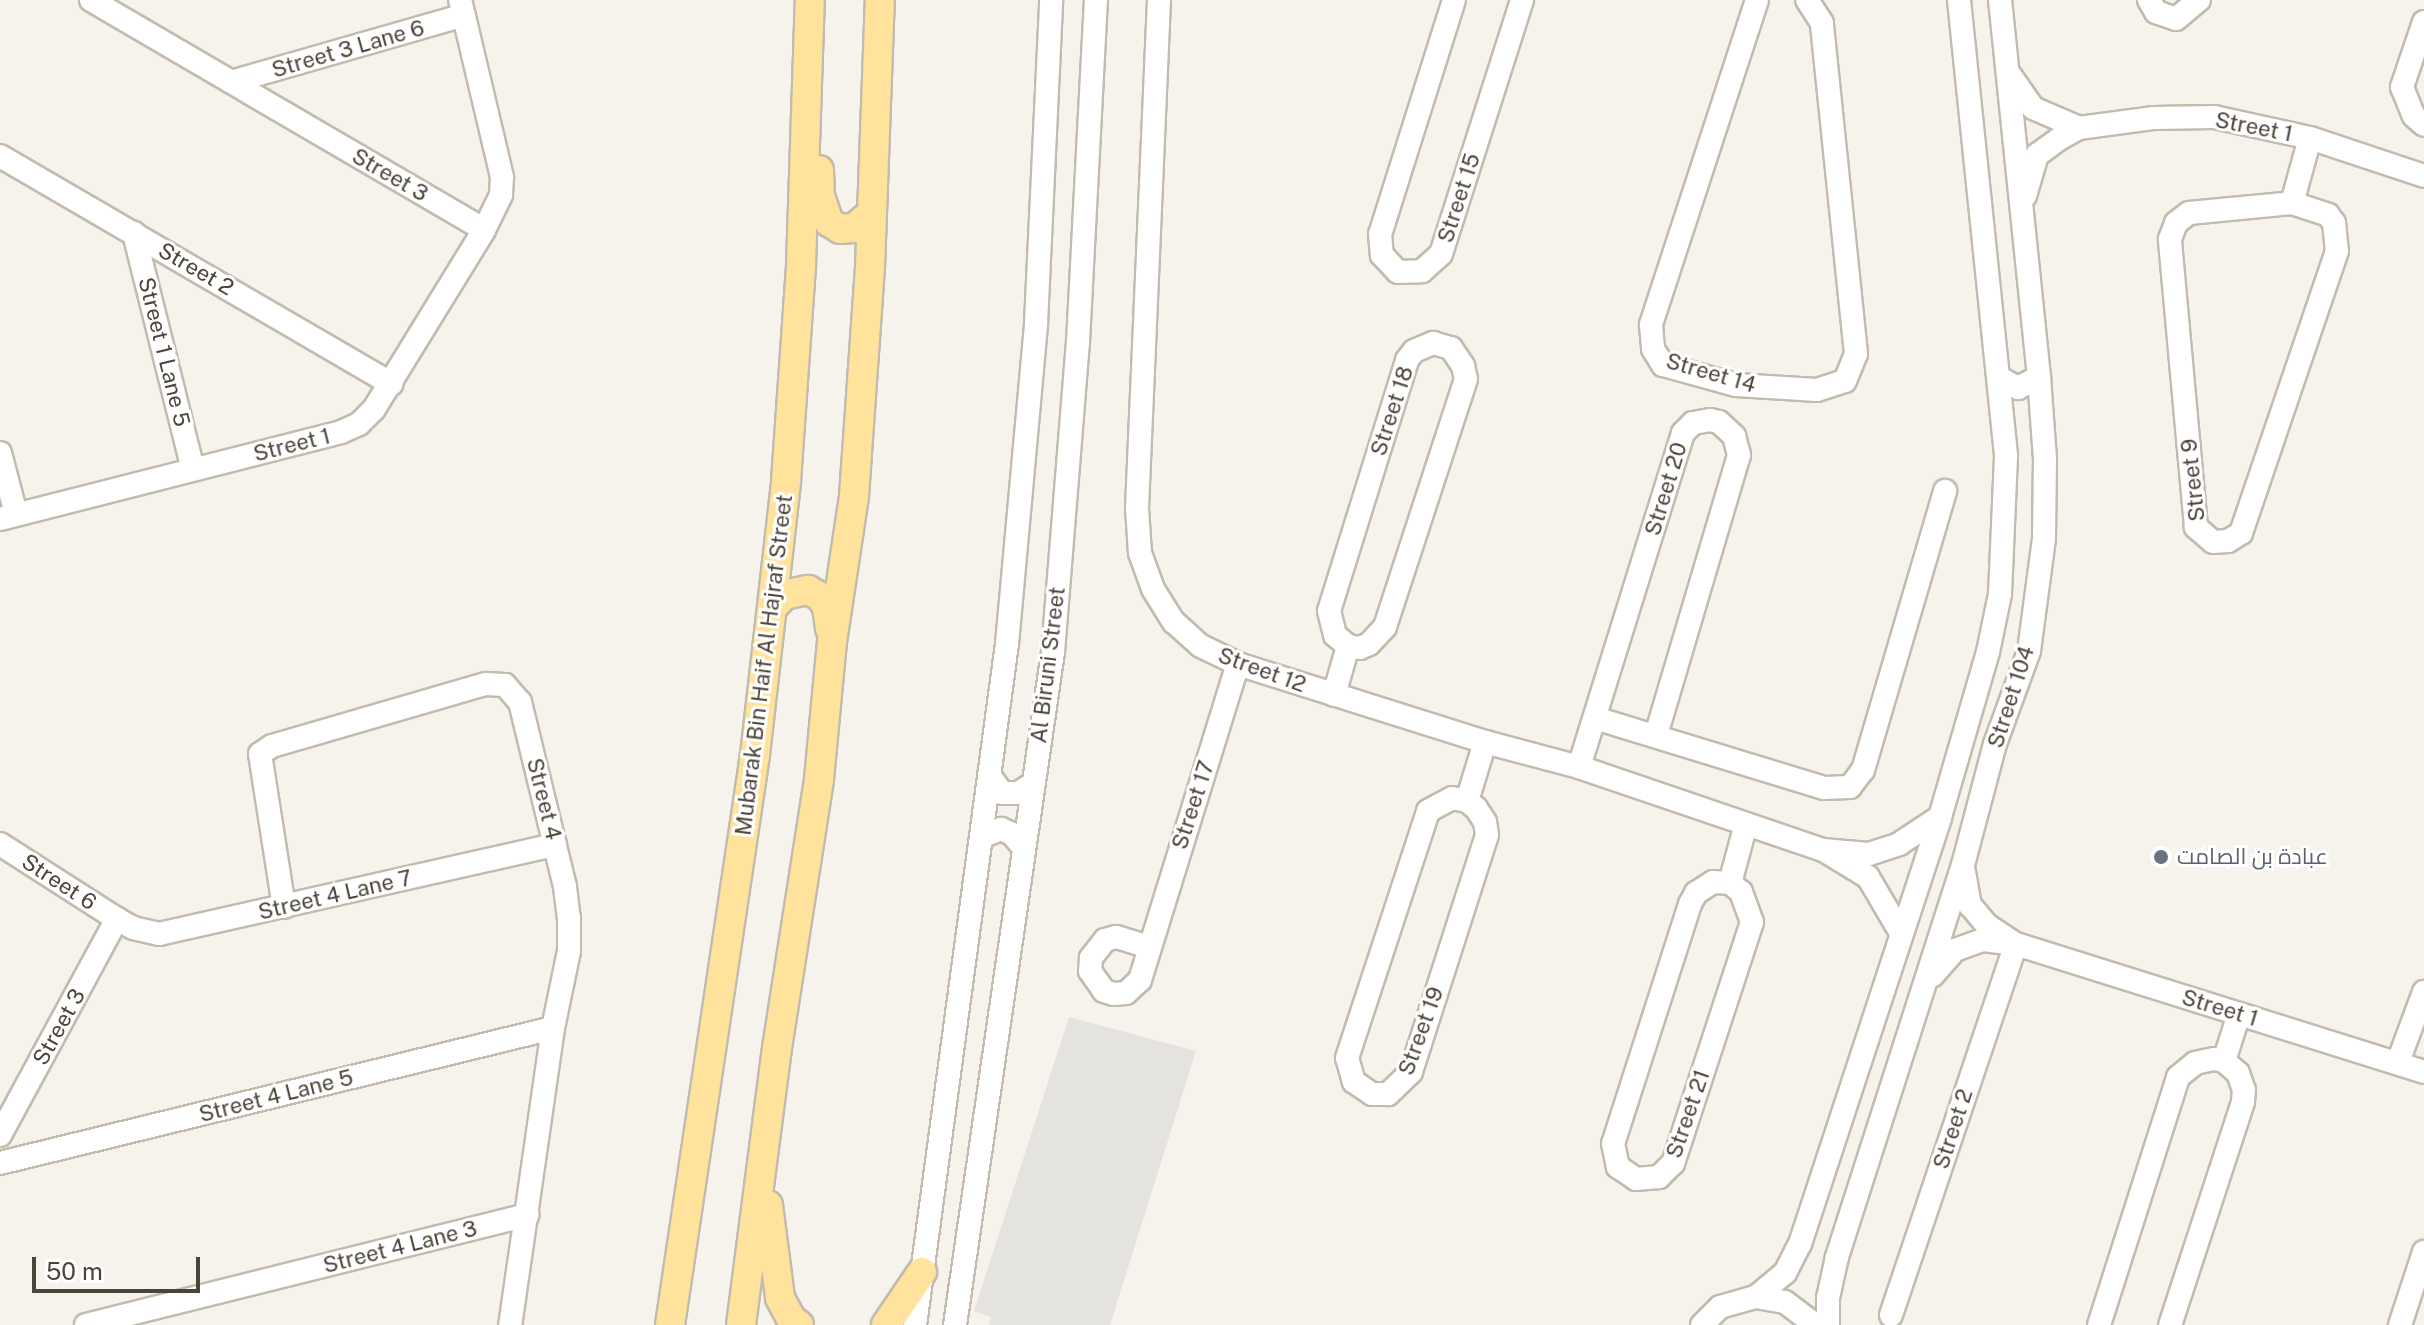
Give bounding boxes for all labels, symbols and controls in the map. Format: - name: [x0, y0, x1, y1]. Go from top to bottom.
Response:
- street label: Street 3 Lane 6: [269, 15, 427, 83]
- street label: Street 1: [2213, 107, 2295, 147]
- street label: Street 3: [347, 143, 433, 207]
- street label: Street 15: [1432, 150, 1486, 246]
- street label: Street 2: [154, 237, 238, 301]
- street label: Street 1 Lane 5: [133, 275, 195, 429]
- street label: Street 14: [1663, 348, 1759, 398]
- street label: Street 18: [1365, 363, 1419, 459]
- street label: Street 1: [251, 423, 333, 467]
- street label: Street 9: [2176, 437, 2210, 523]
- street label: Street 20: [1639, 439, 1693, 539]
- street label: Mubarak Bin Haif Al Hajraf Street: [730, 493, 798, 837]
- street label: Al Biruni Street: [1025, 585, 1071, 745]
- street label: Street 12: [1214, 642, 1310, 698]
- street label: Street 104: [1982, 643, 2040, 751]
- street label: Street 4: [521, 755, 567, 843]
- street label: Street 17: [1166, 757, 1220, 853]
- place label: عبادة بن الصامت: [2177, 844, 2328, 870]
- street label: Street 6: [17, 848, 101, 916]
- marker: عبادة بن الصامت: [2152, 848, 2170, 866]
- street label: Street 4 Lane 7: [256, 864, 414, 926]
- street label: Street 19: [1393, 983, 1449, 1079]
- street label: Street 3: [27, 984, 91, 1070]
- street label: Street 1: [2179, 984, 2261, 1032]
- street label: Street 4 Lane 5: [196, 1064, 356, 1128]
- street label: Street 21: [1661, 1066, 1715, 1162]
- street label: Street 2: [1928, 1086, 1978, 1172]
- street label: Street 4 Lane 3: [320, 1215, 480, 1279]
- scale bar: [36, 1241, 204, 1291]
- text: 50 m: [46, 1257, 103, 1285]

